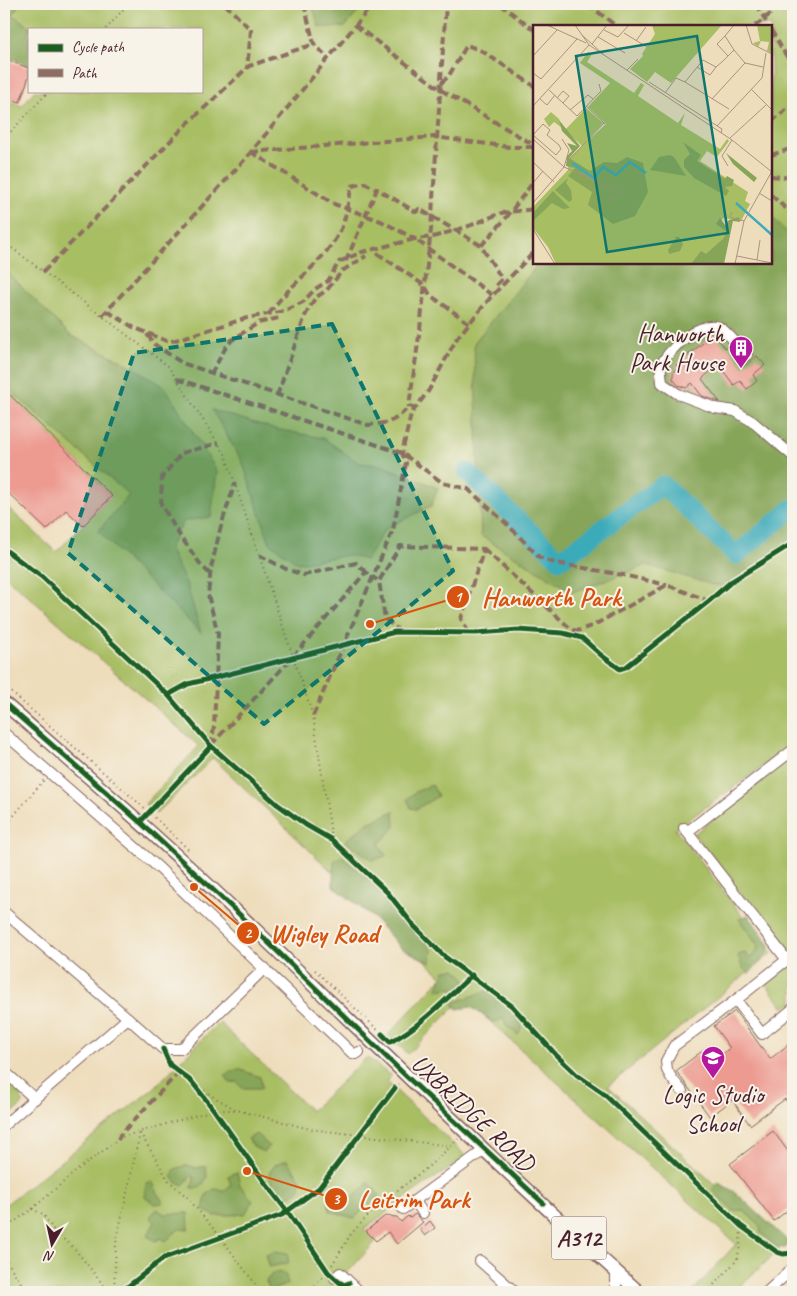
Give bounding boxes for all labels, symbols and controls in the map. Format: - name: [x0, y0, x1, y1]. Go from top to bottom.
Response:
- inset map: [533, 25, 772, 264]
- legend: [28, 28, 202, 92]
- text: Cycle path: [72, 38, 124, 57]
- text: Path: [72, 64, 98, 83]
- place label: Hanworth Park House: [629, 318, 726, 379]
- building icon: Hanworth Park House: [728, 335, 754, 369]
- callout: Hanworth Park: [446, 576, 630, 617]
- text: Hanworth Park: [482, 581, 623, 614]
- text: 1: [455, 588, 464, 607]
- callout: Wigley Road: [236, 912, 388, 953]
- text: Wigley Road: [270, 917, 382, 950]
- text: 2: [245, 924, 253, 943]
- school or university icon: Logic Studio School: [700, 1045, 726, 1079]
- street label: UXBRIDGE ROAD: [404, 1048, 543, 1180]
- place label: Logic Studio School: [663, 1079, 767, 1140]
- callout: Leitrim Park: [324, 1179, 480, 1220]
- text: Leitrim Park: [359, 1183, 472, 1216]
- text: 3: [333, 1190, 341, 1209]
- road number: A312: [552, 1216, 606, 1260]
- north arrow: [28, 1218, 78, 1268]
- text: N: [42, 1247, 56, 1265]

